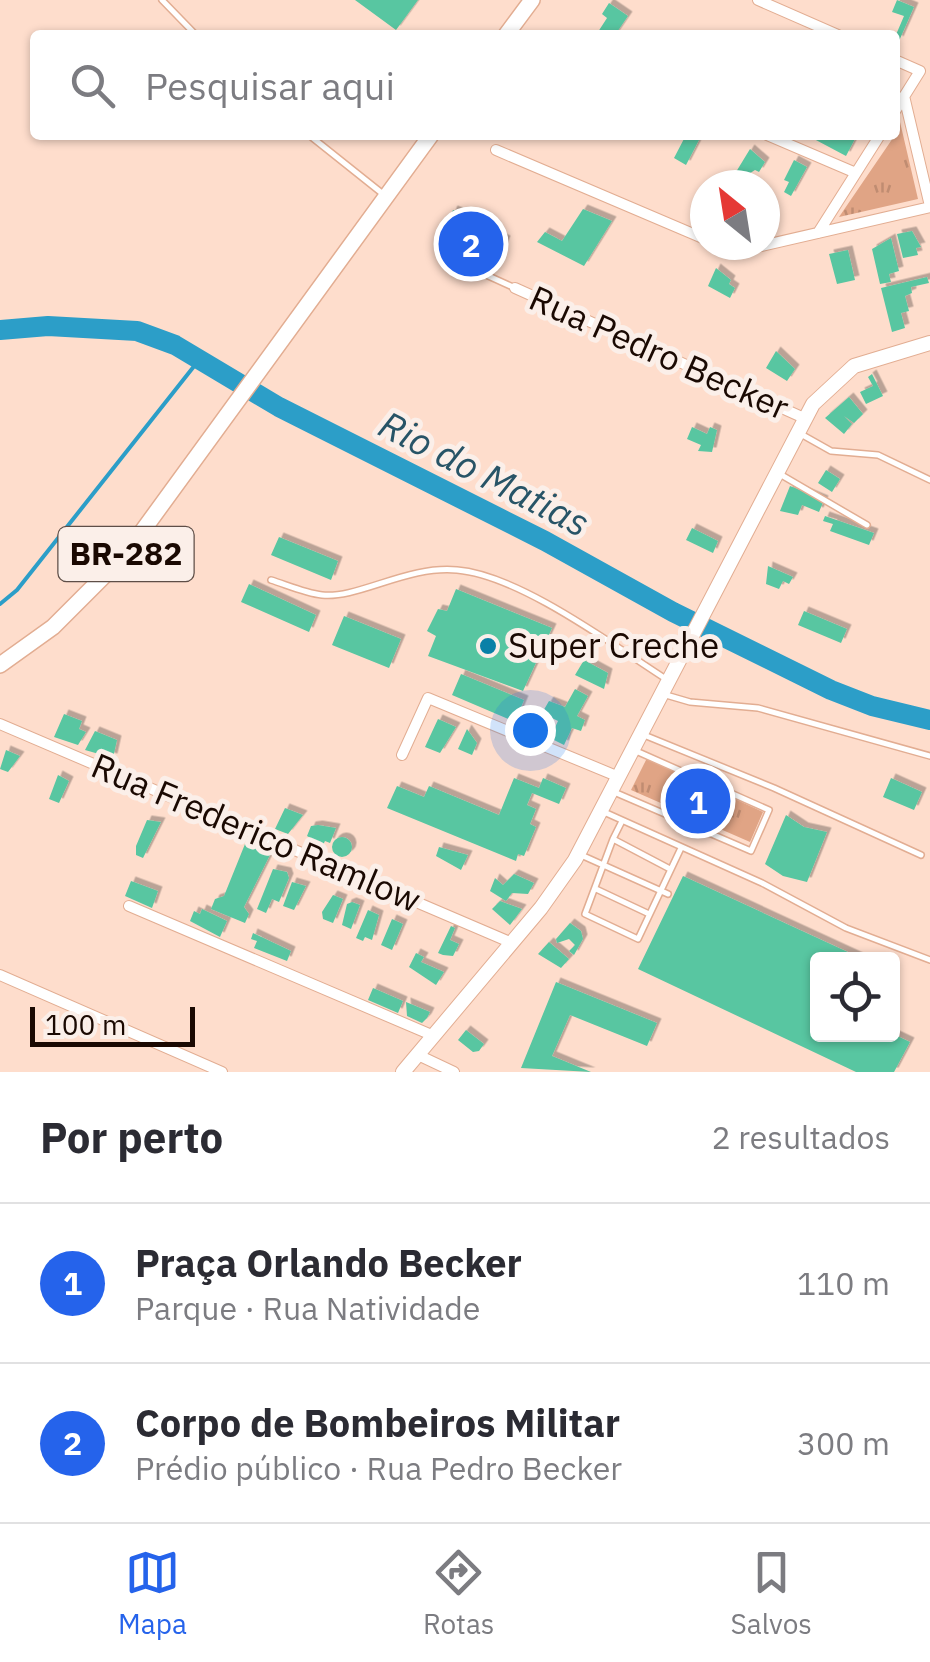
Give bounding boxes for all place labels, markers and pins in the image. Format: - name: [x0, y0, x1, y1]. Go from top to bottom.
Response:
- pin: 2: [438, 206, 504, 282]
- place label: Super Creche: [508, 622, 719, 668]
- marker: Super Creche: [477, 635, 499, 657]
- pin: 1: [666, 764, 730, 838]

